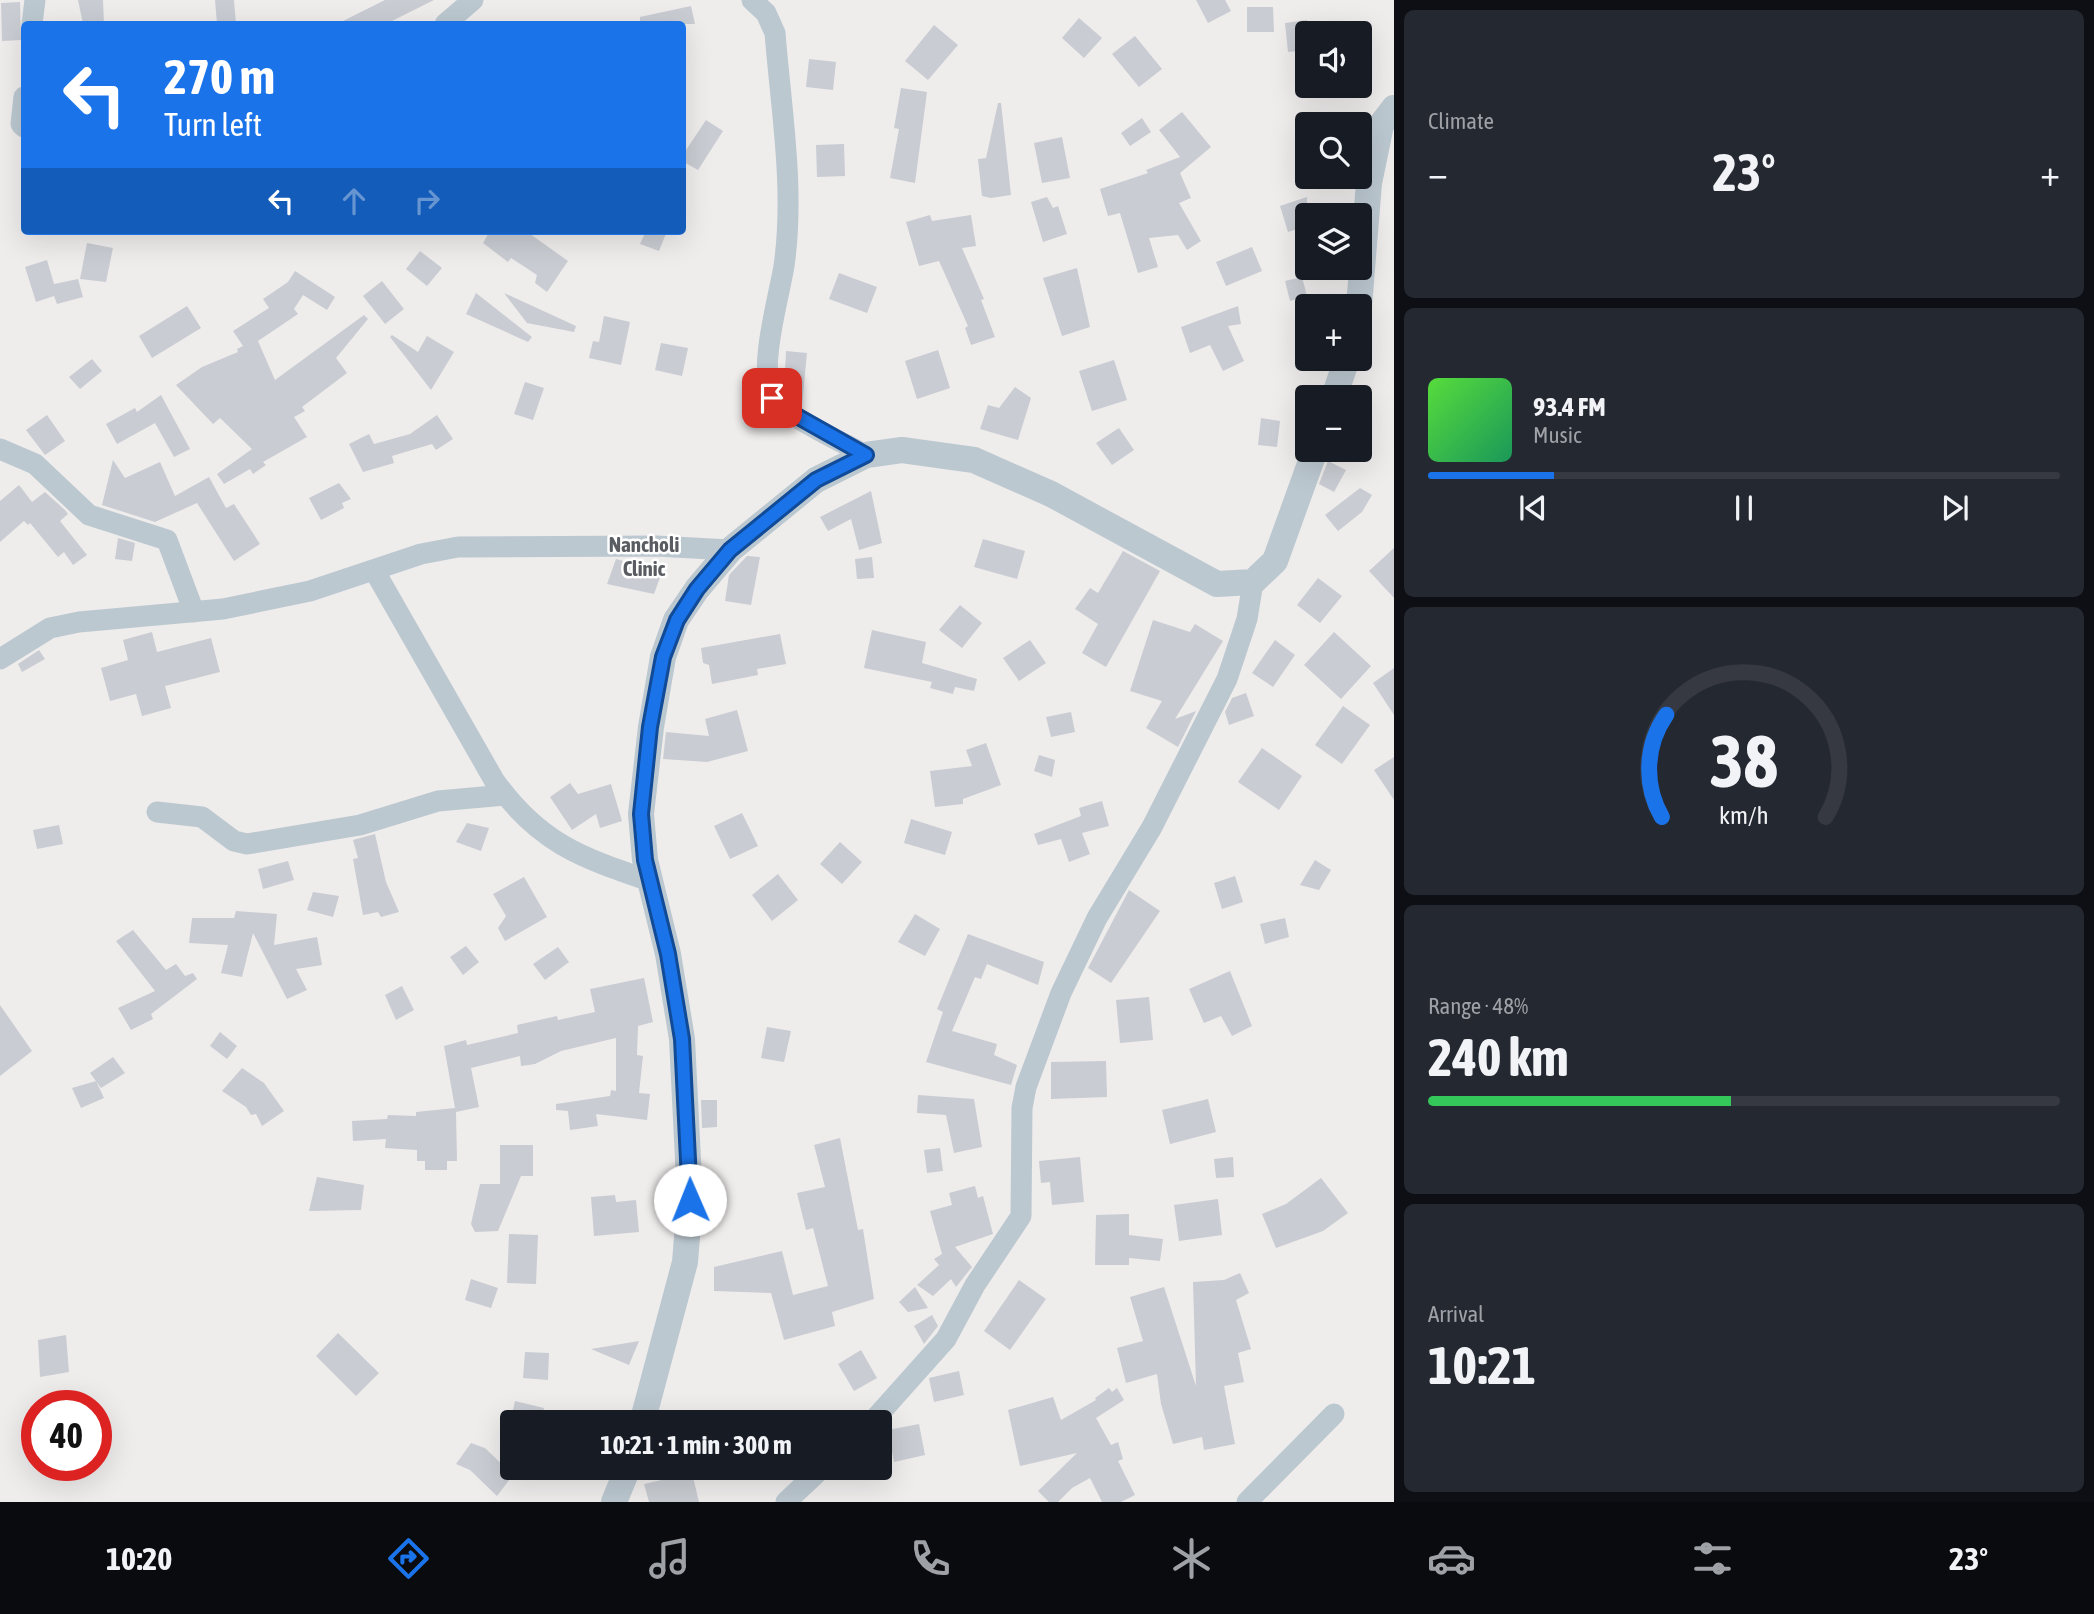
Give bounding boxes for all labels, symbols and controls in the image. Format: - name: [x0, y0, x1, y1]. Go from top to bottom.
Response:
- map controls: [1295, 21, 1372, 462]
- button: sound: [1295, 21, 1372, 98]
- text: 270 m: [164, 48, 275, 104]
- icon: left: [49, 49, 140, 140]
- text: Turn left: [164, 106, 262, 143]
- text: Climate: [1428, 108, 1494, 134]
- button: search: [1295, 112, 1372, 189]
- text: 23°: [1712, 142, 1776, 202]
- text: −: [1428, 151, 1448, 194]
- text: +: [2040, 151, 2060, 194]
- icon: left: [262, 182, 300, 220]
- icon: ahead: [335, 182, 373, 220]
- icon: right: [408, 182, 446, 220]
- button: layers: [1295, 203, 1372, 280]
- button: +: [1295, 294, 1372, 371]
- pin: [742, 368, 802, 428]
- icon: arrive: [753, 379, 791, 417]
- button: −: [1295, 385, 1372, 462]
- text: 93.4 FM: [1533, 392, 1606, 422]
- text: Music: [1533, 422, 1581, 448]
- icon: previous: [1514, 489, 1552, 527]
- icon: pause: [1725, 489, 1763, 527]
- icon: next: [1936, 489, 1974, 527]
- district label: Nancholi Clinic: [609, 532, 679, 580]
- text: 38: [1710, 719, 1778, 802]
- text: km/h: [1719, 801, 1769, 829]
- text: Range · 48%: [1428, 993, 1528, 1019]
- text: 240 km: [1428, 1027, 1569, 1087]
- position arrow: [653, 1163, 727, 1237]
- text: Arrival: [1428, 1301, 1484, 1327]
- text: 10:21: [1428, 1335, 1536, 1395]
- speed limit sign: 40: [21, 1390, 112, 1481]
- text: 10:21 · 1 min · 300 m: [600, 1430, 792, 1460]
- icon: directions: [384, 1534, 433, 1583]
- icon: music: [645, 1534, 694, 1583]
- icon: phone: [906, 1534, 955, 1583]
- icon: climate: [1167, 1534, 1216, 1583]
- icon: car: [1427, 1534, 1476, 1583]
- icon: filters: [1688, 1534, 1737, 1583]
- text: 10:20: [106, 1540, 172, 1577]
- text: 23°: [1949, 1540, 1988, 1577]

